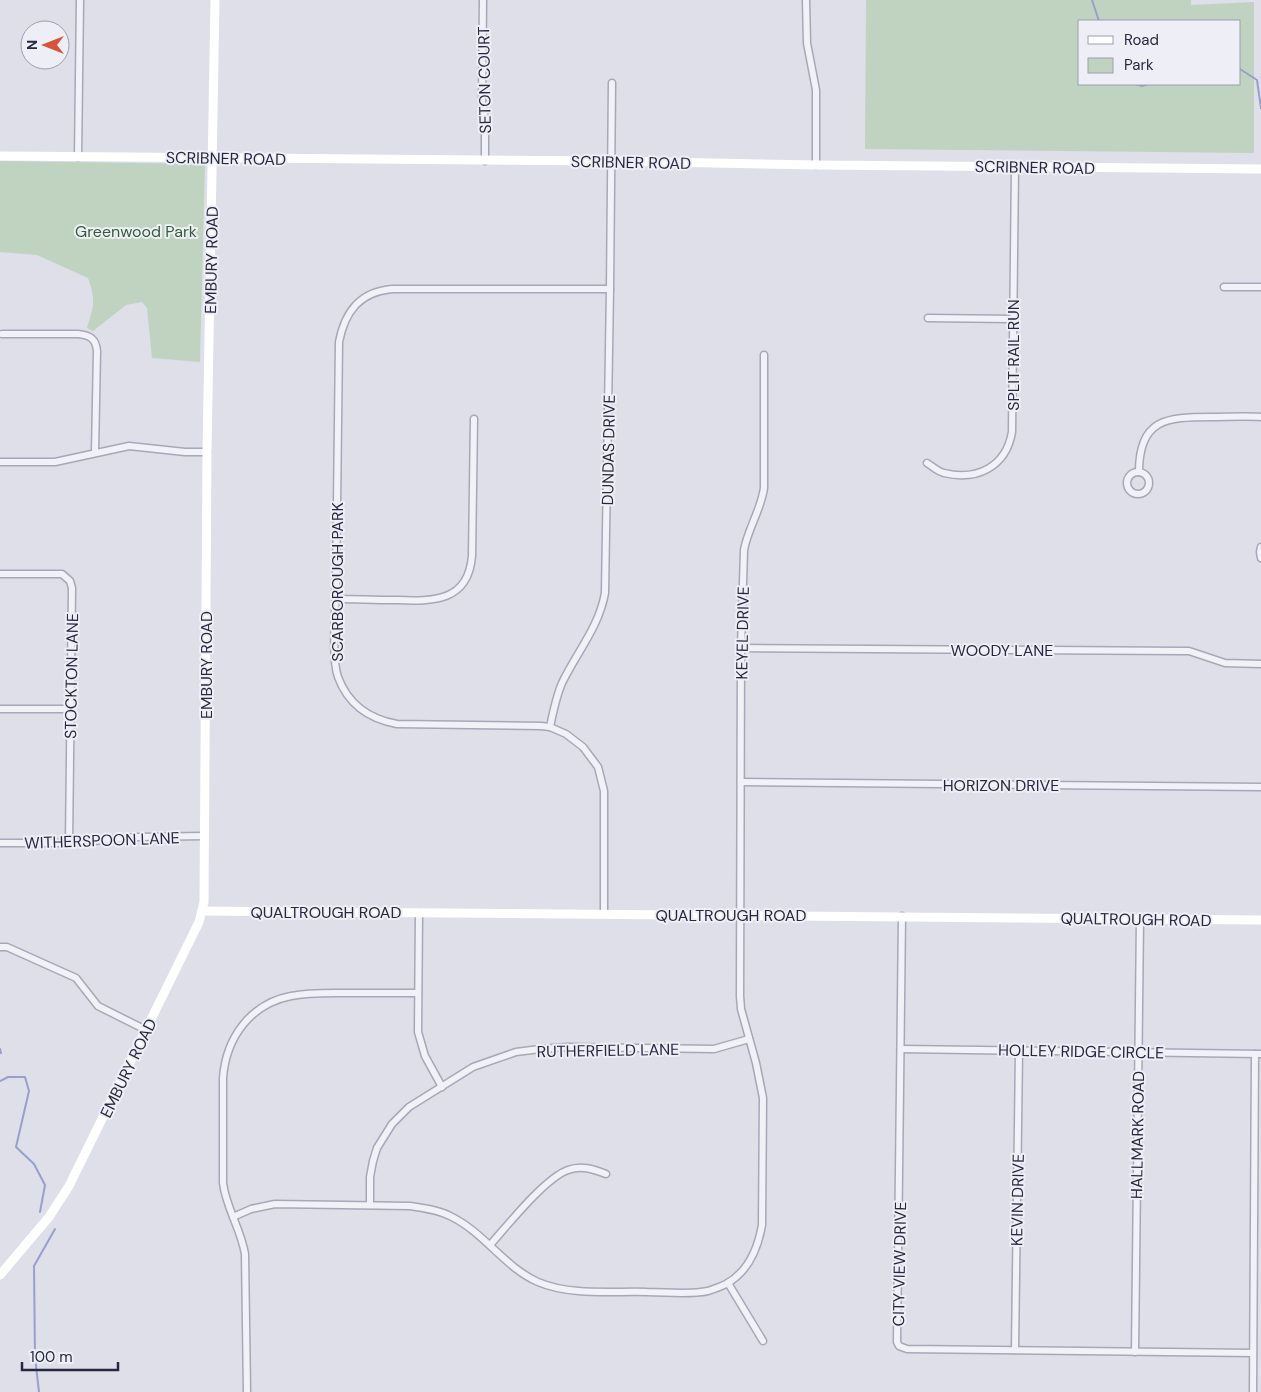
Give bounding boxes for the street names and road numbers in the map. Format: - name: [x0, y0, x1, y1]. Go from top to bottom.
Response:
- street label: SETON COURT: [473, 26, 496, 134]
- street label: SCRIBNER ROAD: [166, 147, 286, 170]
- street label: SCRIBNER ROAD: [571, 151, 691, 174]
- street label: SCRIBNER ROAD: [975, 156, 1095, 179]
- street label: EMBURY ROAD: [200, 206, 223, 314]
- street label: SPLIT RAIL RUN: [1003, 299, 1024, 411]
- street label: DUNDAS DRIVE: [597, 394, 620, 506]
- street label: SCARBOROUGH PARK: [327, 502, 348, 662]
- street label: KEYEL DRIVE: [731, 586, 754, 680]
- street label: EMBURY ROAD: [196, 611, 217, 719]
- street label: STOCKTON LANE: [60, 613, 83, 739]
- street label: WOODY LANE: [951, 640, 1053, 661]
- street label: HORIZON DRIVE: [943, 775, 1059, 796]
- street label: WITHERSPOON LANE: [24, 827, 180, 854]
- street label: QUALTROUGH ROAD: [250, 902, 402, 923]
- street label: QUALTROUGH ROAD: [655, 905, 807, 926]
- street label: QUALTROUGH ROAD: [1060, 908, 1212, 931]
- street label: EMBURY ROAD: [95, 1015, 162, 1121]
- street label: RUTHERFIELD LANE: [537, 1039, 679, 1062]
- street label: HOLLEY RIDGE CIRCLE: [998, 1040, 1164, 1063]
- street label: HALLMARK ROAD: [1126, 1071, 1149, 1199]
- street label: KEVIN DRIVE: [1006, 1154, 1029, 1246]
- street label: CITY VIEW DRIVE: [888, 1201, 911, 1327]

